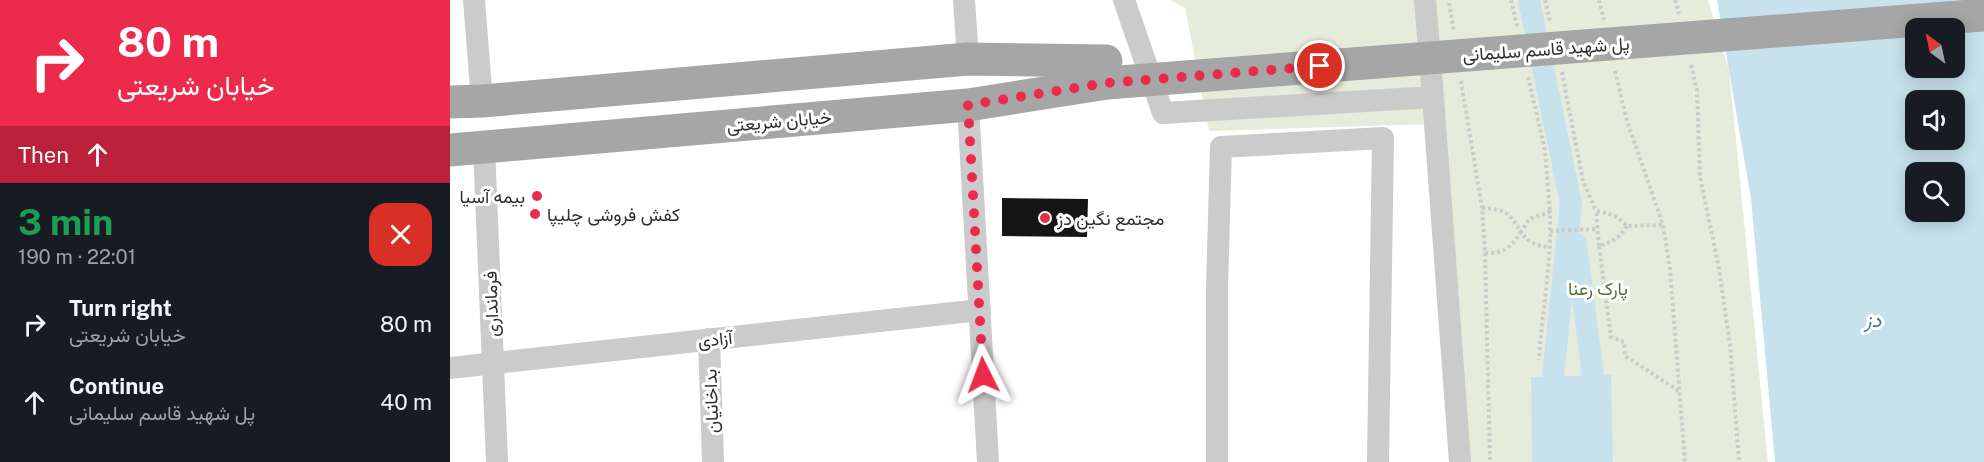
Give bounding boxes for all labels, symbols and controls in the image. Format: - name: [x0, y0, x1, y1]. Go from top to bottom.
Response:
- text: 80 m: [117, 17, 219, 66]
- north arrow: [1905, 18, 1965, 78]
- map controls: [1905, 18, 1965, 222]
- icon: right: [18, 24, 96, 102]
- street label: پل شهید قاسم سلیمانی: [1462, 33, 1630, 67]
- pin: [1294, 40, 1345, 91]
- icon: arrive: [1303, 49, 1336, 82]
- text: خیابان شریعتی: [117, 69, 275, 101]
- button: sound: [1905, 90, 1965, 150]
- street label: خیابان شریعتی: [726, 106, 832, 137]
- icon: ahead: [81, 138, 114, 171]
- text: Then: [18, 142, 69, 168]
- button: search: [1905, 162, 1965, 222]
- place label: بیمه آسیا: [460, 186, 525, 207]
- marker: بیمه آسیا: [530, 189, 544, 203]
- text: 3 min: [18, 201, 113, 243]
- button: close: [369, 203, 432, 266]
- place label: کفش فروشی چلیپا: [547, 204, 680, 227]
- marker: کفش فروشی چلیپا: [528, 207, 542, 221]
- place label: مجتمع نگین دز: [1056, 208, 1164, 231]
- marker: مجتمع نگین دز: [1038, 211, 1052, 225]
- text: 190 m · 22:01: [18, 245, 136, 269]
- street label: فرمانداری: [479, 271, 504, 337]
- park label: پارک رعنا: [1568, 278, 1628, 301]
- text: Turn right: [69, 295, 172, 321]
- icon: right: [18, 308, 51, 341]
- water label: دز: [1863, 308, 1882, 333]
- text: 80 m: [380, 311, 432, 337]
- text: خیابان شریعتی: [69, 323, 186, 347]
- street label: آزادی: [697, 327, 735, 352]
- position arrow: [951, 343, 1015, 407]
- street label: بداخانیان: [699, 368, 723, 434]
- text: Continue: [69, 373, 164, 399]
- icon: ahead: [18, 386, 51, 419]
- text: 40 m: [380, 389, 432, 415]
- text: پل شهید قاسم سلیمانی: [69, 401, 255, 425]

